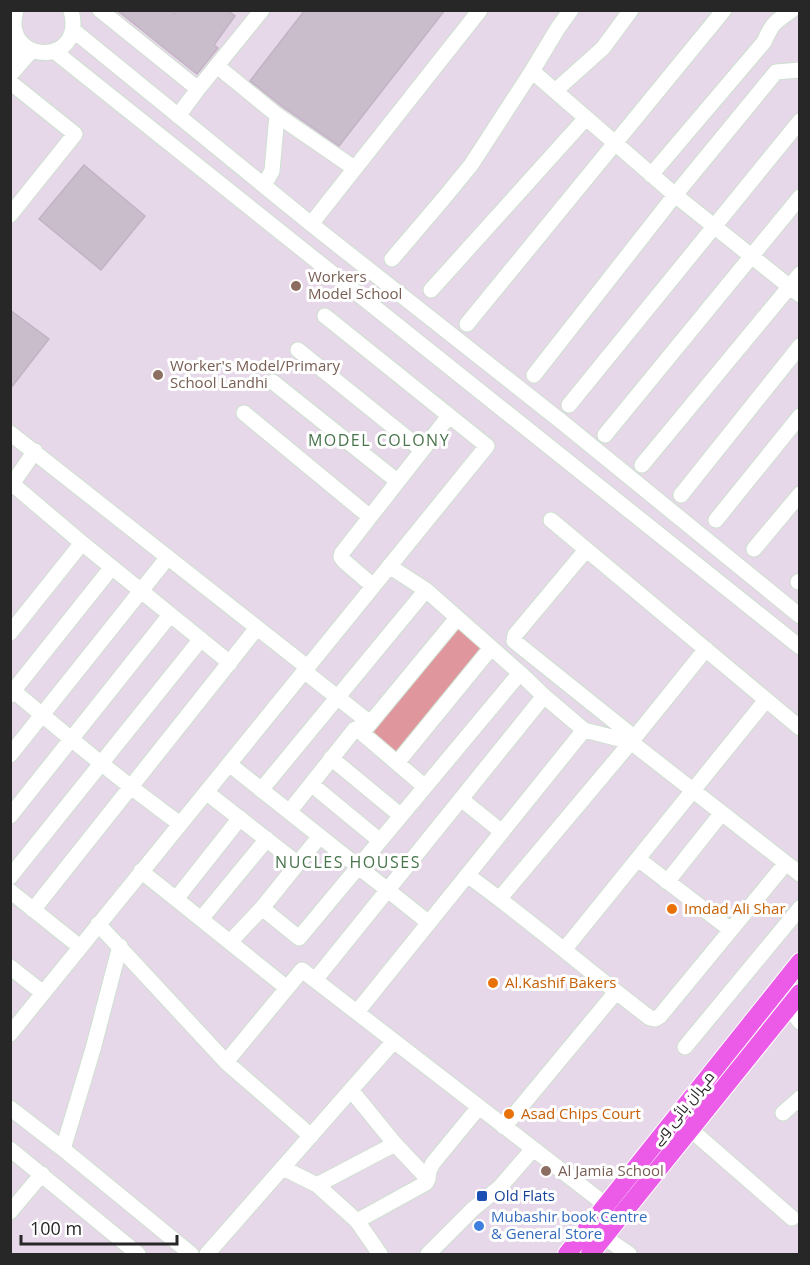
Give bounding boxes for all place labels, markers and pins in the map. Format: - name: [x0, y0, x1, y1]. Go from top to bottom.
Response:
- place label: Workers Model School: [308, 266, 402, 303]
- marker: Workers Model School: [289, 279, 303, 293]
- place label: Worker's Model/Primary School Landhi: [170, 355, 340, 392]
- marker: Worker's Model/Primary School Landhi: [151, 368, 165, 382]
- place label: Imdad Ali Shar: [684, 898, 786, 918]
- marker: Imdad Ali Shar: [665, 902, 679, 916]
- place label: Al.Kashif Bakers: [505, 972, 616, 992]
- marker: Al.Kashif Bakers: [486, 976, 500, 990]
- place label: Asad Chips Court: [521, 1103, 641, 1123]
- marker: Asad Chips Court: [502, 1107, 516, 1121]
- place label: Al Jamia School: [558, 1160, 664, 1180]
- marker: Al Jamia School: [539, 1164, 553, 1178]
- place label: Old Flats: [494, 1185, 555, 1205]
- marker: Old Flats: [475, 1189, 489, 1203]
- place label: Mubashir book Centre & General Store: [491, 1206, 647, 1243]
- marker: Mubashir book Centre & General Store: [472, 1219, 486, 1233]

